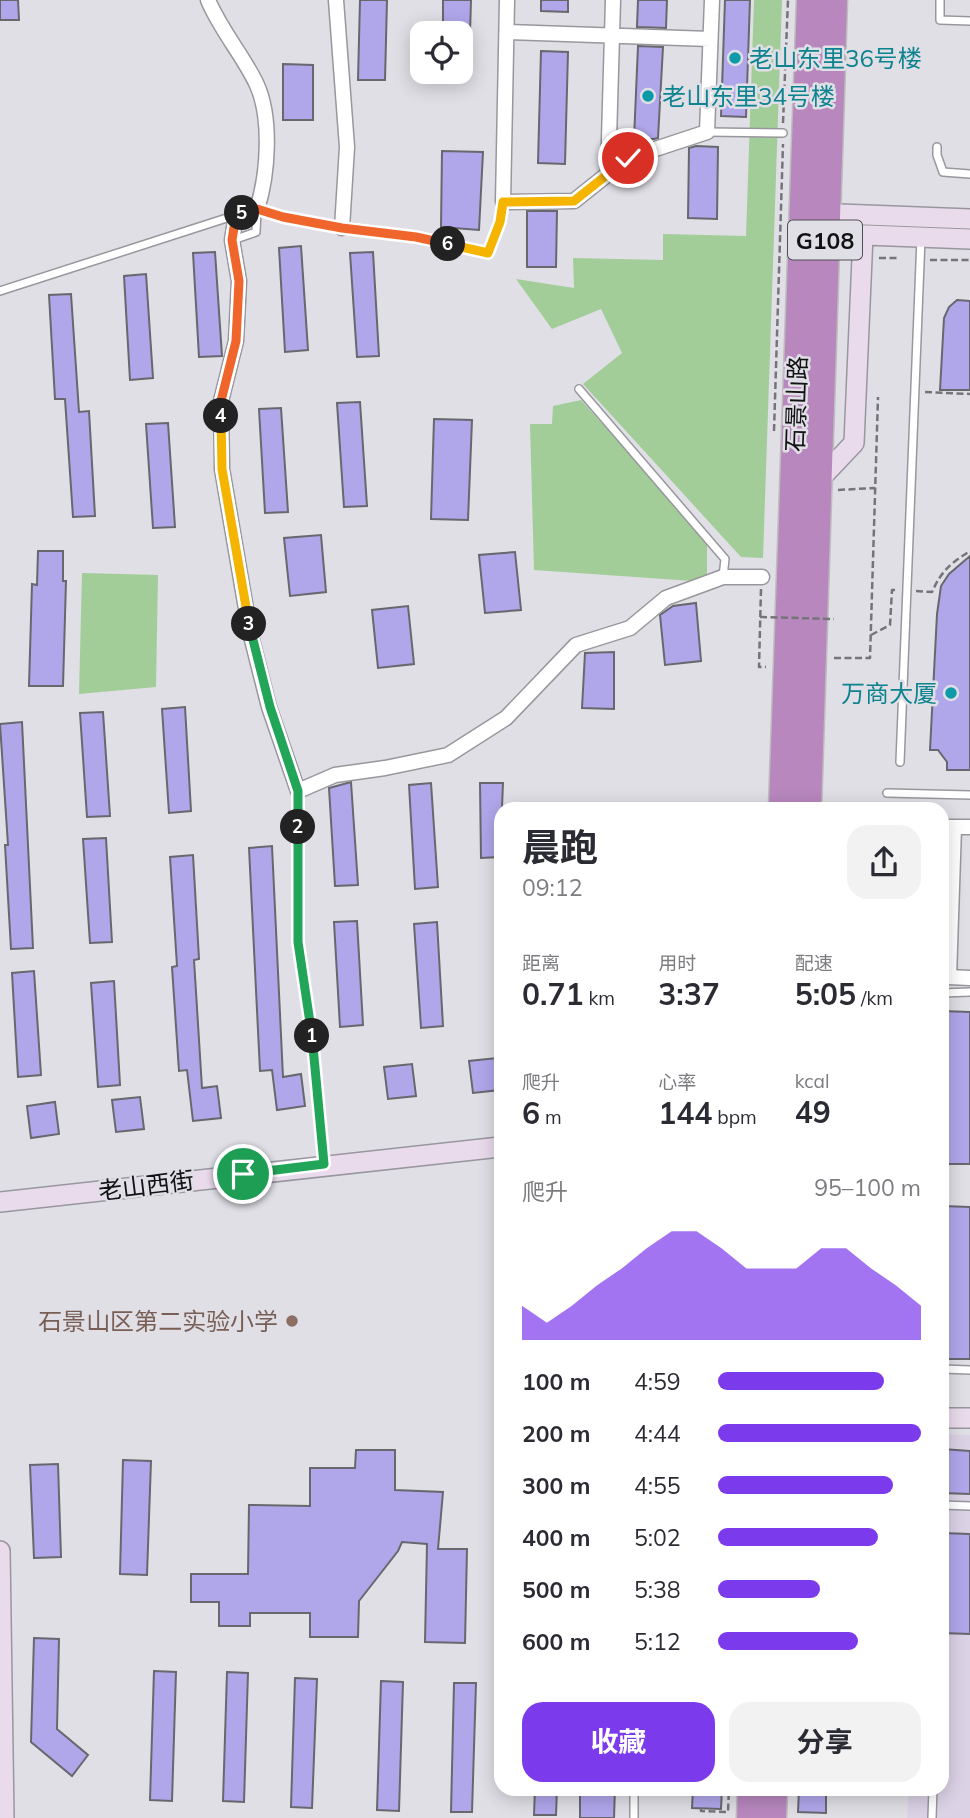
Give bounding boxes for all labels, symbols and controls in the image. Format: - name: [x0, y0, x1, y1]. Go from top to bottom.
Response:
- map controls: [410, 21, 473, 84]
- button: locate: [410, 21, 473, 84]
- place label: 老山东里36号楼: [749, 43, 922, 73]
- marker: 老山东里36号楼: [727, 50, 743, 66]
- place label: 老山东里34号楼: [662, 81, 835, 111]
- marker: 老山东里34号楼: [640, 88, 656, 104]
- pin: [598, 128, 658, 188]
- icon: check: [609, 139, 647, 177]
- pin: 5: [224, 196, 260, 230]
- text: 5: [236, 200, 247, 224]
- road number: G108: [788, 220, 862, 260]
- pin: 6: [430, 226, 466, 262]
- text: 6: [442, 231, 453, 255]
- street label: 石景山路: [779, 356, 813, 452]
- pin: 4: [204, 398, 238, 434]
- text: 4: [215, 403, 226, 427]
- pin: 3: [232, 606, 266, 642]
- text: 3: [243, 611, 254, 635]
- place label: 万商大厦: [841, 678, 937, 708]
- marker: 万商大厦: [943, 685, 959, 701]
- pin: 2: [280, 810, 316, 844]
- text: 2: [292, 814, 303, 838]
- text: 晨跑: [522, 823, 598, 871]
- button: share: [847, 825, 921, 899]
- text: 09:12: [522, 873, 582, 902]
- text: 距离: [522, 951, 560, 975]
- text: 用时: [658, 951, 696, 975]
- text: 配速: [795, 951, 833, 975]
- text: 0.71: [522, 975, 583, 1013]
- text: 3:37: [658, 975, 720, 1013]
- text: 5:05: [795, 975, 856, 1013]
- text: km: [583, 986, 615, 1010]
- text: /km: [856, 986, 893, 1010]
- pin: 1: [294, 1018, 330, 1054]
- text: 1: [306, 1023, 317, 1047]
- text: kcal: [795, 1069, 829, 1093]
- text: 爬升: [522, 1070, 560, 1094]
- text: 心率: [658, 1070, 696, 1094]
- text: 49: [795, 1093, 831, 1131]
- text: 6: [522, 1094, 540, 1132]
- text: 144: [658, 1094, 712, 1132]
- text: m: [540, 1105, 562, 1129]
- text: bpm: [712, 1105, 757, 1129]
- pin: [213, 1144, 273, 1204]
- icon: arrive: [224, 1155, 262, 1193]
- street label: 老山西街: [97, 1164, 195, 1206]
- text: 95–100 m: [814, 1173, 921, 1202]
- text: 爬升: [522, 1177, 568, 1206]
- place label: 石景山区第二实验小学: [38, 1306, 278, 1336]
- marker: 石景山区第二实验小学: [284, 1313, 300, 1329]
- text: 100 m: [522, 1367, 590, 1396]
- text: 4:59: [634, 1367, 681, 1396]
- text: 200 m: [522, 1419, 590, 1448]
- text: 4:44: [634, 1419, 681, 1448]
- text: 300 m: [522, 1471, 590, 1500]
- text: 4:55: [634, 1471, 681, 1500]
- text: 400 m: [522, 1523, 590, 1552]
- text: 5:02: [634, 1523, 681, 1552]
- text: 500 m: [522, 1575, 590, 1604]
- text: 5:38: [634, 1575, 681, 1604]
- text: 600 m: [522, 1627, 590, 1656]
- text: 5:12: [634, 1627, 681, 1656]
- button: 收藏: [522, 1702, 715, 1782]
- button: 分享: [729, 1702, 921, 1782]

